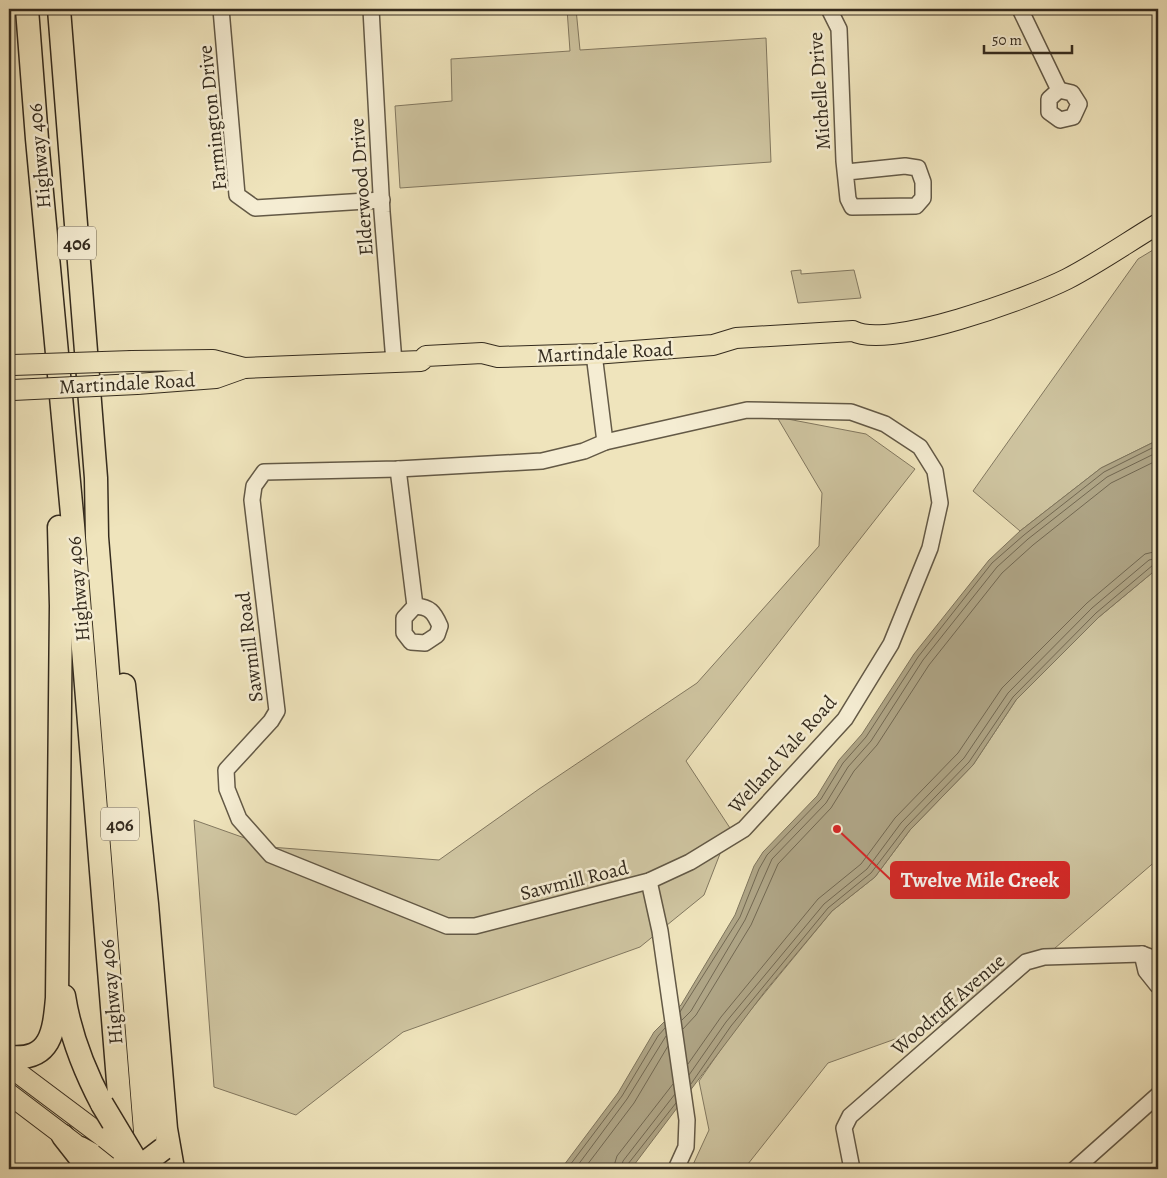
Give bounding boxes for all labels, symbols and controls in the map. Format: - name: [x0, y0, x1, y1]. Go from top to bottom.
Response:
- scale bar: [984, 22, 1072, 54]
- text: 50 m: [992, 30, 1022, 50]
- street label: Michelle Drive: [802, 31, 837, 151]
- street label: Farmington Drive: [191, 44, 234, 192]
- street label: Highway 406: [21, 102, 58, 210]
- street label: Elderwood Drive: [343, 117, 380, 257]
- road number: 406: [58, 227, 96, 260]
- street label: Martindale Road: [536, 335, 674, 370]
- street label: Martindale Road: [58, 366, 196, 401]
- street label: Highway 406: [60, 535, 97, 643]
- street label: Sawmill Road: [229, 590, 270, 704]
- street label: Welland Vale Road: [721, 689, 843, 820]
- road number: 406: [101, 808, 139, 841]
- street label: Sawmill Road: [517, 854, 631, 907]
- callout: Twelve Mile Creek: [891, 862, 1069, 898]
- text: Twelve Mile Creek: [901, 866, 1059, 894]
- street label: Highway 406: [93, 938, 130, 1046]
- street label: Woodruff Avenue: [885, 947, 1011, 1062]

